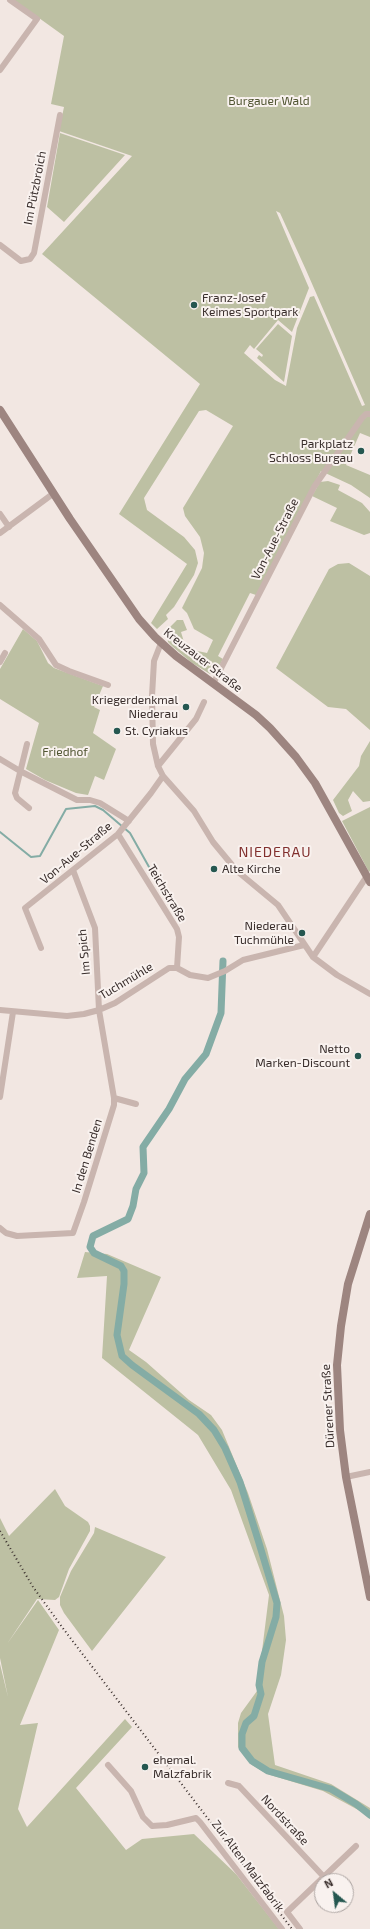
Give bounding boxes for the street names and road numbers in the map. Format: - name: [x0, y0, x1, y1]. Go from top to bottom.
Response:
- street label: Im Pützbroich: [21, 150, 49, 226]
- street label: Von-Aue-Straße: [248, 496, 302, 582]
- street label: Kreuzauer Straße: [161, 625, 245, 695]
- street label: Von-Aue-Straße: [37, 819, 115, 887]
- street label: Teichstraße: [144, 862, 190, 924]
- street label: Im Spich: [75, 929, 93, 975]
- street label: Tuchmühle: [97, 959, 155, 1003]
- street label: In den Benden: [69, 1117, 105, 1195]
- street label: Dürener Straße: [319, 1364, 337, 1448]
- street label: Nordstraße: [258, 1792, 312, 1848]
- street label: Zur Alten Malzfabrik: [209, 1817, 287, 1915]

